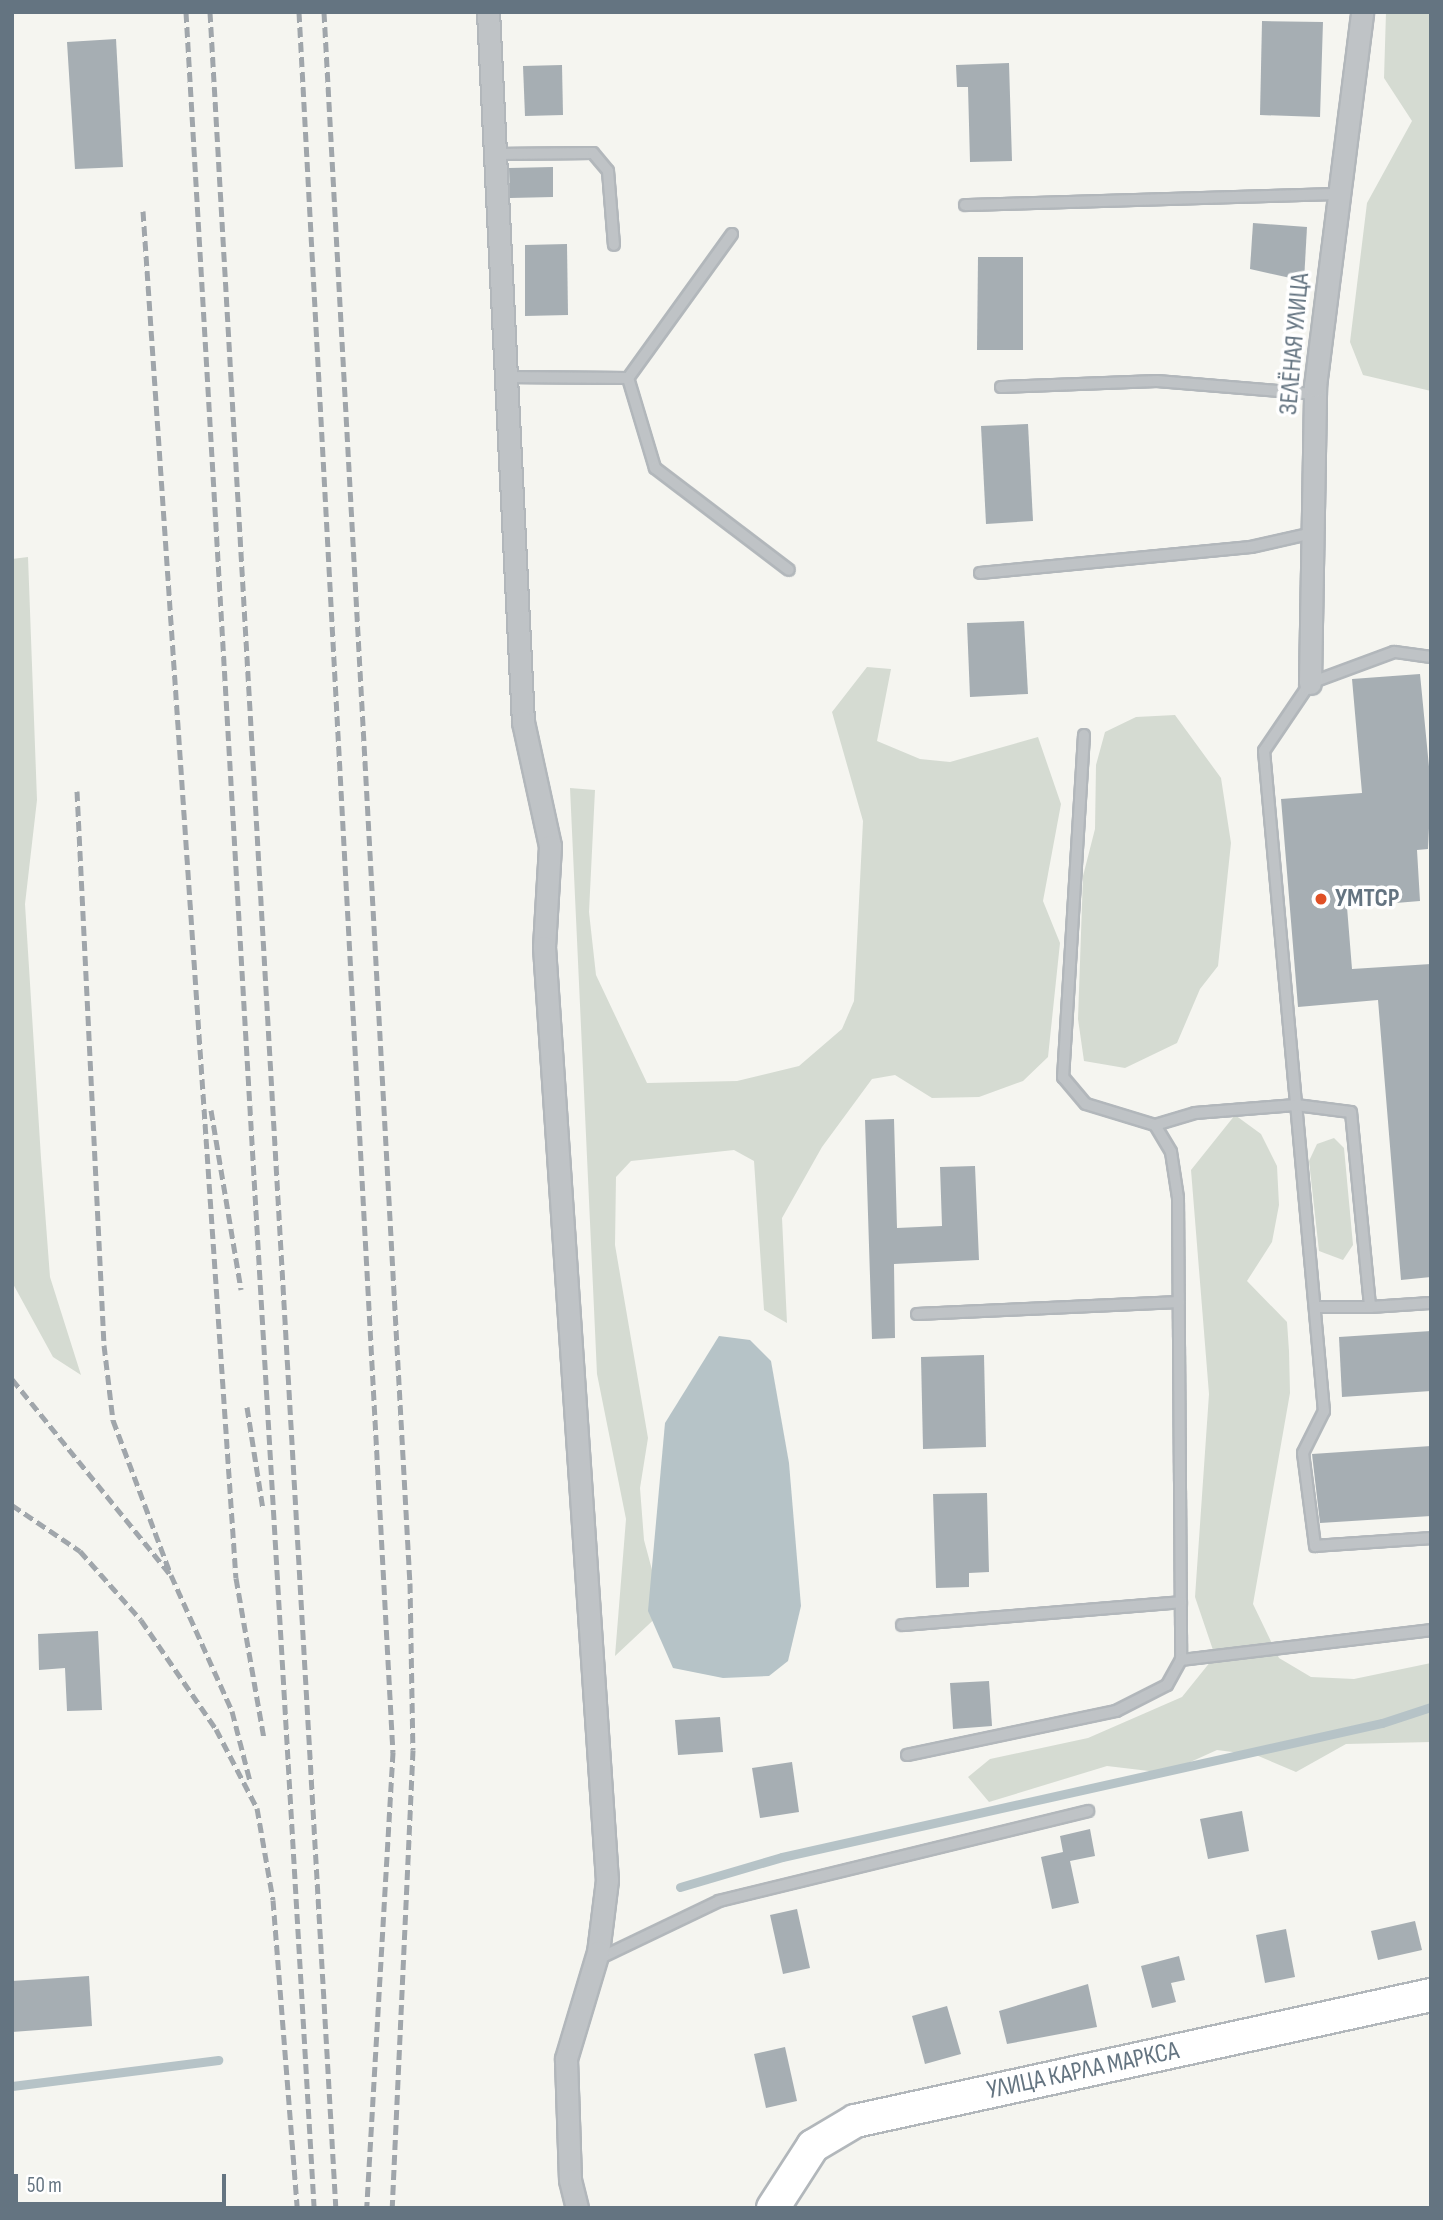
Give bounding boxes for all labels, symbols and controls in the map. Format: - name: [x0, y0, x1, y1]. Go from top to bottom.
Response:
- street label: ЗЕЛЁНАЯ УЛИЦА: [1273, 272, 1317, 416]
- place label: УМТСР: [1335, 883, 1400, 915]
- marker: УМТСР: [1313, 891, 1329, 907]
- street label: УЛИЦА КАРЛА МАРКСА: [984, 2035, 1182, 2107]
- scale bar: [18, 2160, 229, 2204]
- text: 50 m: [27, 2173, 62, 2198]

